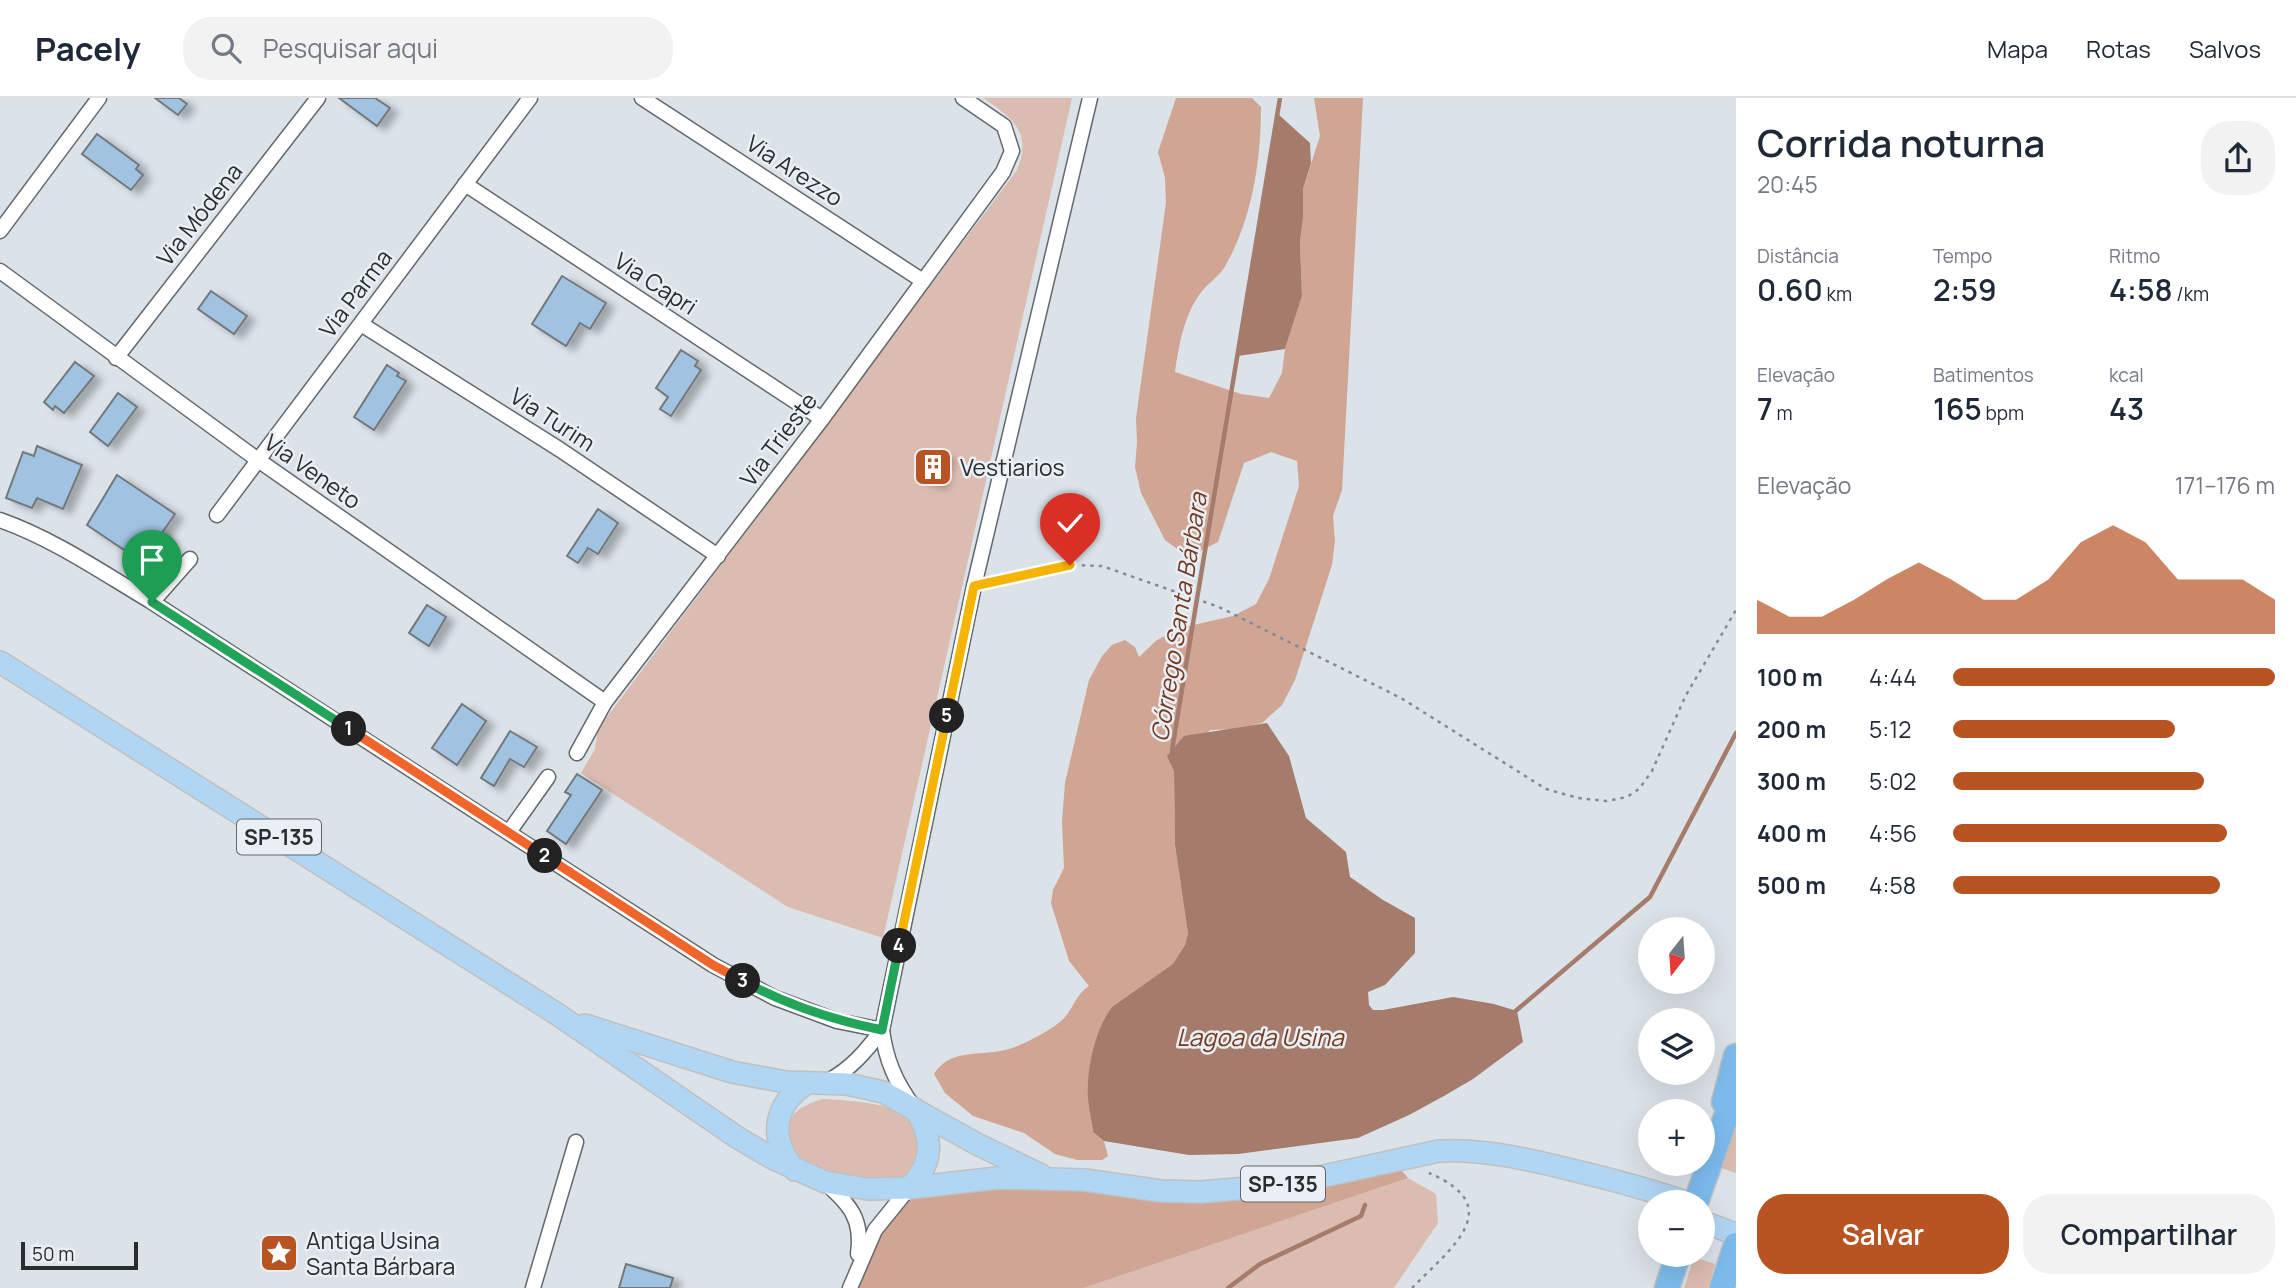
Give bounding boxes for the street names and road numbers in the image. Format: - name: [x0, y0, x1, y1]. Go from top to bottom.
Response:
- street label: Via Arezzo: [740, 127, 850, 213]
- street label: Via Módena: [149, 156, 249, 272]
- street label: Via Parma: [311, 242, 399, 344]
- street label: Via Capri: [608, 244, 704, 322]
- street label: Via Turim: [504, 380, 602, 458]
- street label: Via Trieste: [732, 385, 824, 493]
- street label: Via Veneto: [258, 426, 368, 516]
- road number: SP-135: [237, 820, 321, 854]
- road number: SP-135: [1241, 1166, 1325, 1202]

